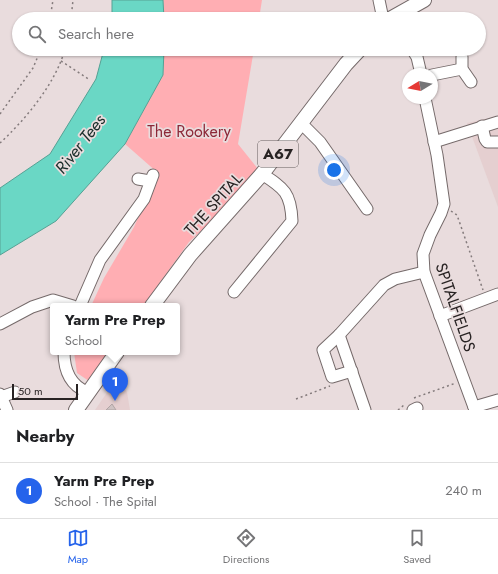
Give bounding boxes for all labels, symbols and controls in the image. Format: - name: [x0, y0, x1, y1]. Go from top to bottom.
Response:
- search box: [12, 12, 486, 56]
- icon: search: [26, 23, 48, 45]
- text: Search here: [58, 23, 134, 45]
- north arrow: [402, 68, 438, 104]
- water label: River Tees: [49, 109, 111, 179]
- park label: The Rookery: [147, 120, 232, 143]
- road number: A67: [258, 141, 298, 167]
- your location: [324, 160, 344, 180]
- street label: THE SPITAL: [179, 167, 248, 241]
- street label: SPITALFIELDS: [430, 260, 482, 355]
- popup: [50, 303, 180, 355]
- text: Yarm Pre Prep: [65, 309, 165, 331]
- text: School: [65, 331, 102, 350]
- pin: 1: [102, 368, 128, 401]
- scale bar: [12, 382, 78, 401]
- text: 50 m: [18, 383, 43, 399]
- text: Nearby: [16, 424, 74, 448]
- text: Yarm Pre Prep: [54, 470, 154, 492]
- text: 1: [26, 481, 32, 500]
- text: 240 m: [445, 481, 482, 500]
- text: School · The Spital: [54, 492, 157, 511]
- tab: Map: [67, 527, 89, 567]
- tab: Directions: [223, 527, 269, 567]
- tab: Saved: [403, 527, 431, 567]

